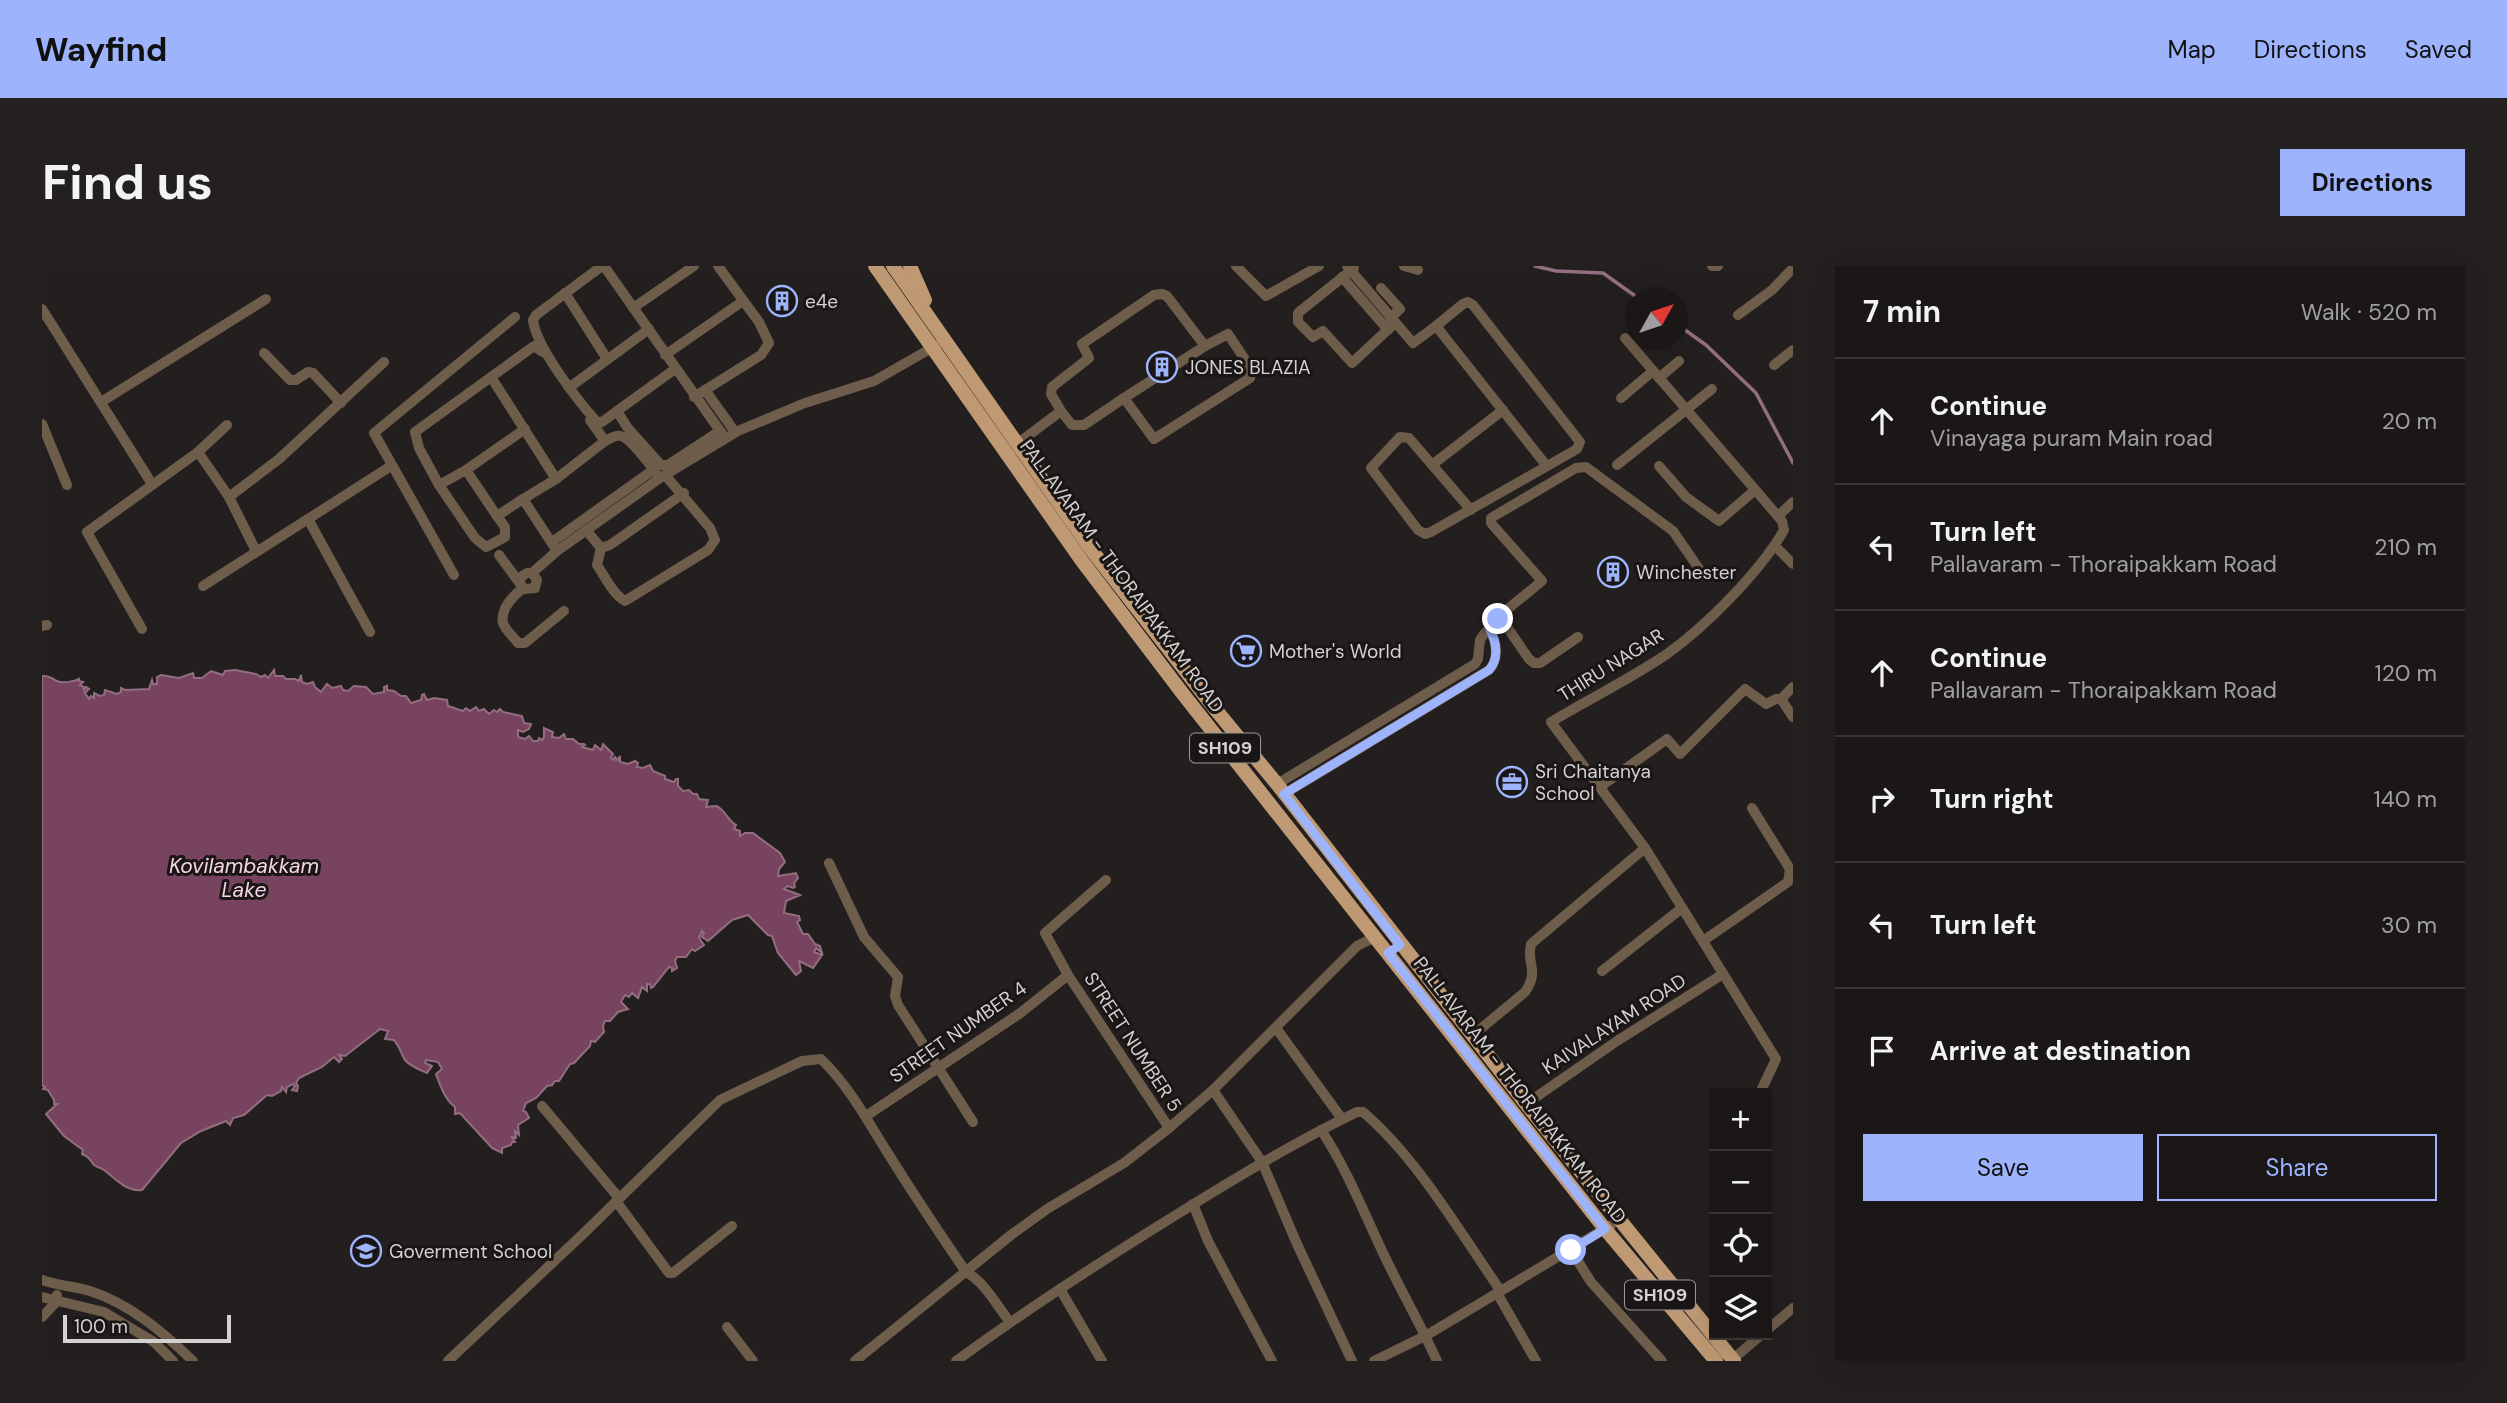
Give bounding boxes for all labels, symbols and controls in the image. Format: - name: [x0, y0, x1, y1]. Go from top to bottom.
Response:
- text: Wayfind: [35, 28, 167, 71]
- text: Map: [2168, 34, 2216, 65]
- text: Directions: [2254, 34, 2367, 65]
- text: Saved: [2405, 34, 2472, 65]
- button: Directions: [2280, 149, 2465, 216]
- text: Find us: [42, 150, 213, 214]
- building icon: e4e: [765, 284, 799, 318]
- north arrow: [1625, 287, 1688, 350]
- place label: e4e: [805, 289, 838, 314]
- text: 7 min: [1863, 292, 1941, 331]
- text: Walk · 520 m: [2301, 297, 2437, 327]
- building icon: JONES BLAZIA: [1145, 350, 1179, 384]
- place label: JONES BLAZIA: [1185, 355, 1311, 380]
- text: Continue: [1930, 389, 2047, 423]
- icon: ahead: [1863, 402, 1901, 440]
- text: 20 m: [2382, 406, 2437, 436]
- text: Vinayaga puram Main road: [1930, 423, 2213, 453]
- street label: PALLAVARAM - THORAIPAKKAM ROAD: [1014, 434, 1230, 718]
- text: Turn left: [1930, 515, 2037, 549]
- icon: left: [1863, 528, 1901, 566]
- text: 210 m: [2374, 532, 2437, 562]
- text: Pallavaram - Thoraipakkam Road: [1930, 549, 2277, 579]
- building icon: Winchester: [1596, 555, 1630, 589]
- place label: Winchester: [1636, 560, 1737, 585]
- route end: [1482, 603, 1513, 634]
- street label: THIRU NAGAR: [1553, 623, 1669, 707]
- supermarket icon: Mother's World: [1229, 634, 1263, 668]
- place label: Mother's World: [1269, 639, 1402, 664]
- text: Continue: [1930, 641, 2047, 675]
- icon: ahead: [1863, 654, 1901, 692]
- text: 120 m: [2374, 658, 2437, 688]
- text: Pallavaram - Thoraipakkam Road: [1930, 675, 2277, 705]
- road number: SH109: [1190, 734, 1260, 762]
- place label: Sri Chaitanya School: [1535, 759, 1651, 806]
- office icon: Sri Chaitanya School: [1495, 765, 1529, 799]
- icon: right: [1863, 780, 1901, 818]
- text: Turn right: [1930, 782, 2054, 816]
- text: 140 m: [2374, 784, 2437, 814]
- water label: Kovilambakkam Lake: [169, 852, 319, 904]
- icon: left: [1863, 906, 1901, 944]
- text: Turn left: [1930, 908, 2037, 942]
- text: 30 m: [2381, 910, 2437, 940]
- street label: PALLAVARAM - THORAIPAKKAM ROAD: [1408, 952, 1632, 1228]
- street label: STREET NUMBER 5: [1079, 967, 1187, 1117]
- street label: KAIVALAYAM ROAD: [1537, 968, 1691, 1080]
- street label: STREET NUMBER 4: [885, 975, 1031, 1089]
- icon: arrive: [1863, 1032, 1901, 1070]
- text: Arrive at destination: [1930, 1034, 2191, 1068]
- map controls: [1709, 1088, 1772, 1340]
- button: +: [1709, 1088, 1772, 1151]
- button: Save: [1863, 1134, 2143, 1201]
- button: Share: [2157, 1134, 2437, 1201]
- button: −: [1709, 1151, 1772, 1214]
- button: locate: [1709, 1214, 1772, 1277]
- school or university icon: Goverment School: [349, 1234, 383, 1268]
- route start: [1555, 1234, 1586, 1265]
- place label: Goverment School: [389, 1239, 552, 1264]
- button: layers: [1709, 1277, 1772, 1340]
- road number: SH109: [1625, 1280, 1695, 1310]
- scale bar: [63, 1312, 231, 1344]
- text: 100 m: [74, 1314, 128, 1339]

